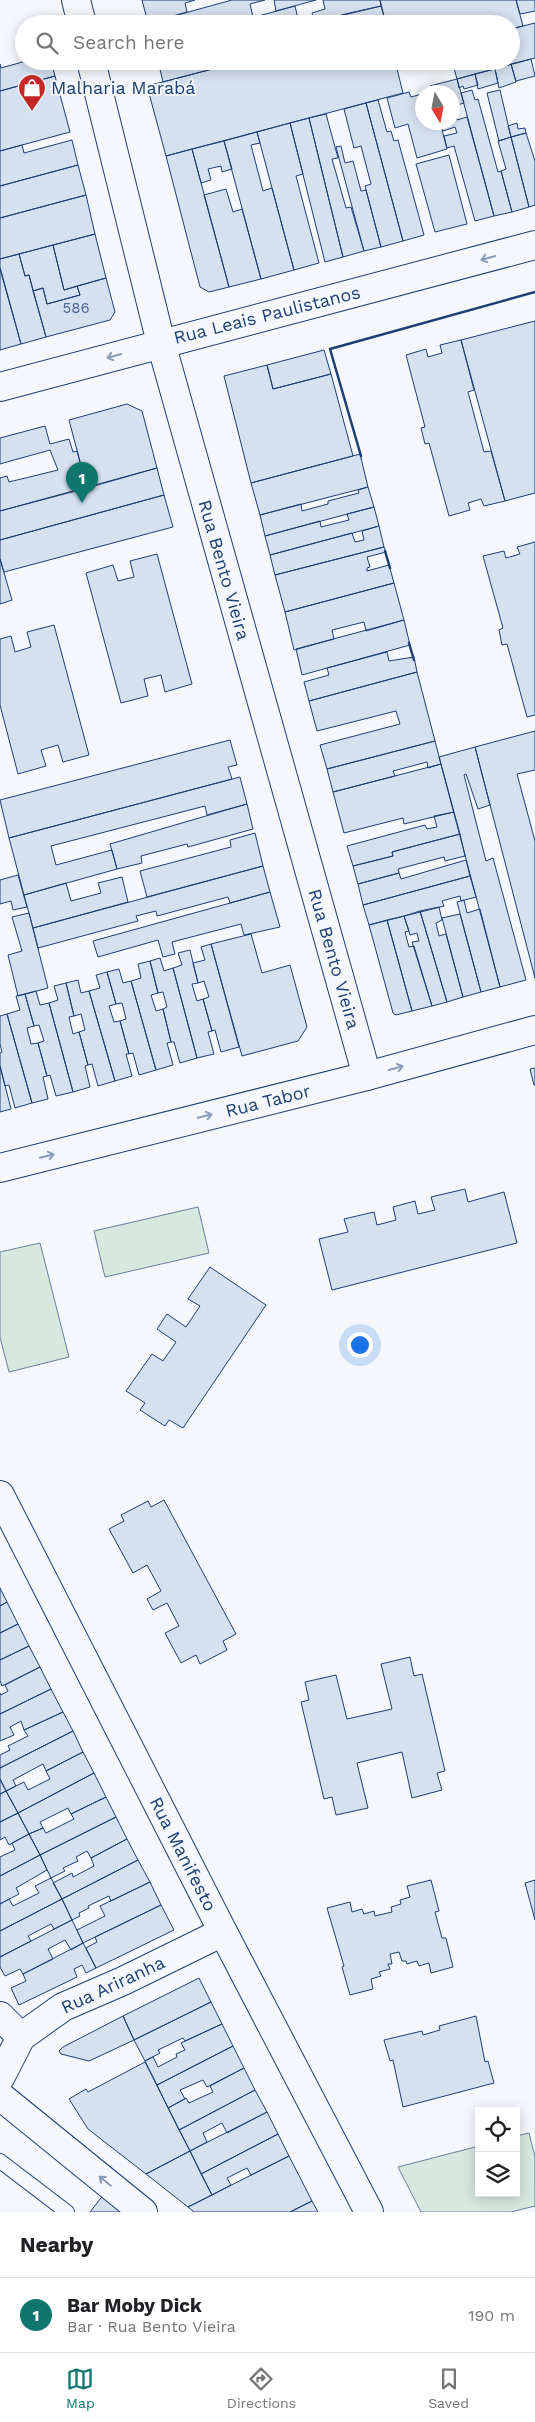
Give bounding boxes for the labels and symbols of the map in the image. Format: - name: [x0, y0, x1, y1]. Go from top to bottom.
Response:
- shop icon: Malharia Marabá: [17, 73, 47, 112]
- place label: Malharia Marabá: [51, 77, 196, 98]
- north arrow: [415, 85, 460, 130]
- one-way arrow: [480, 253, 496, 263]
- street label: Rua Leais Paulistanos: [171, 281, 362, 348]
- house number: 586: [62, 299, 90, 317]
- one-way arrow: [106, 352, 122, 361]
- pin: 1: [66, 462, 98, 503]
- street label: Rua Bento Vieira: [194, 497, 255, 642]
- street label: Rua Bento Vieira: [304, 886, 365, 1031]
- one-way arrow: [388, 1062, 404, 1072]
- street label: Rua Tabor: [223, 1080, 313, 1121]
- one-way arrow: [196, 1111, 212, 1121]
- one-way arrow: [39, 1151, 55, 1160]
- your location: [347, 1332, 373, 1358]
- street label: Rua Manifesto: [146, 1793, 221, 1914]
- street label: Rua Ariranha: [58, 1951, 168, 2018]
- one-way arrow: [99, 2176, 112, 2187]

